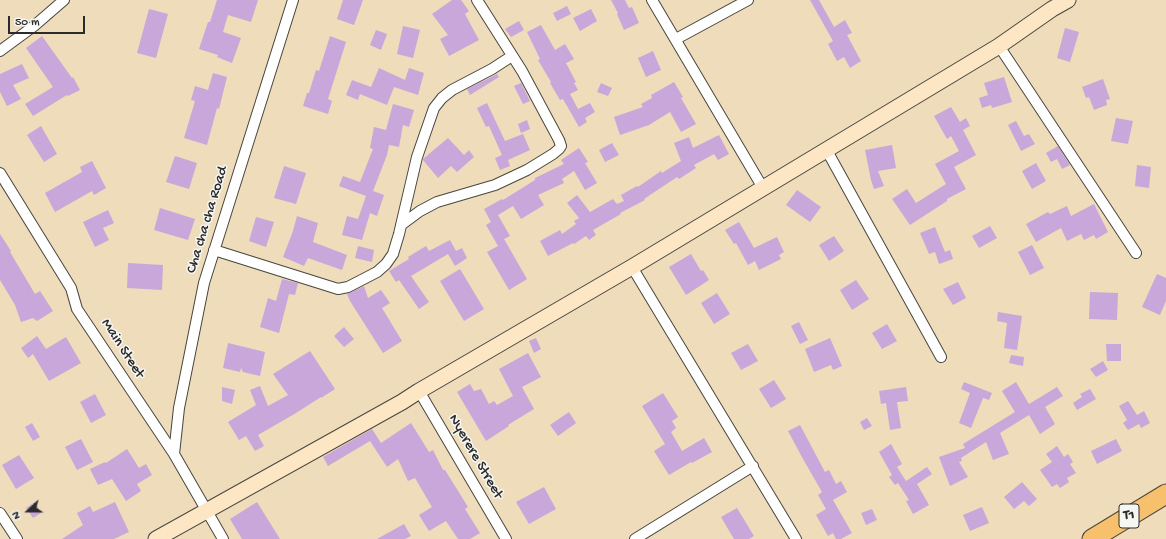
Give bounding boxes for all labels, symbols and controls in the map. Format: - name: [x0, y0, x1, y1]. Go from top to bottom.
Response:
- scale bar: [10, 8, 87, 34]
- text: 50 m: [15, 16, 40, 30]
- street label: Cha cha cha Road: [183, 164, 233, 276]
- street label: Main Steet: [96, 316, 148, 382]
- street label: Nyerere Street: [444, 412, 506, 502]
- north arrow: [8, 491, 48, 531]
- road number: T1: [1119, 504, 1139, 528]
- text: N: [10, 510, 24, 521]

